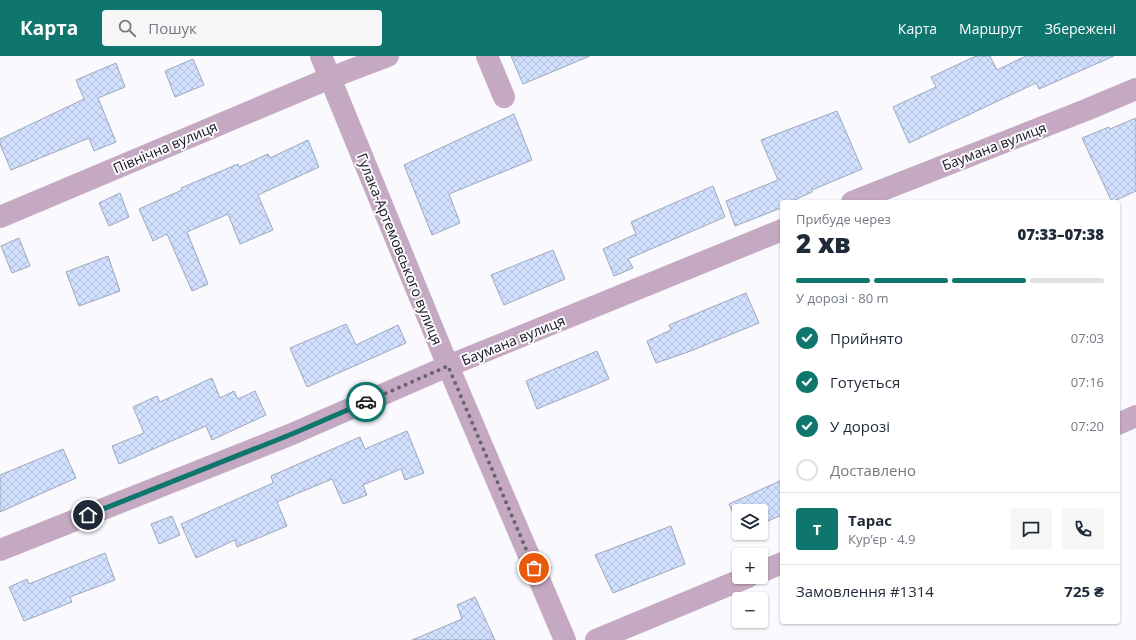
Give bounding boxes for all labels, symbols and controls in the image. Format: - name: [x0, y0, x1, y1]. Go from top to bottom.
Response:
- search box: [102, 10, 382, 46]
- text: Карта: [20, 15, 78, 41]
- icon: search: [116, 17, 138, 39]
- text: Пошук: [148, 18, 197, 38]
- text: Карта: [898, 19, 937, 38]
- text: Маршрут: [959, 19, 1023, 38]
- text: Збережені: [1045, 19, 1116, 38]
- street label: Північна вулиця: [110, 116, 220, 178]
- street label: Баумана вулиця: [939, 117, 1049, 175]
- street label: Гулака-Артемовського вулиця: [353, 150, 447, 348]
- text: Прибуде через: [796, 210, 891, 228]
- text: 07:33–07:38: [1018, 224, 1104, 244]
- text: 2 хв: [796, 225, 851, 261]
- text: У дорозі · 80 m: [796, 289, 889, 307]
- street label: Баумана вулиця: [458, 311, 568, 369]
- icon: check: [796, 327, 818, 349]
- text: Прийнято: [830, 328, 903, 348]
- text: 07:03: [1071, 329, 1104, 347]
- icon: check: [796, 371, 818, 393]
- text: Готується: [830, 372, 900, 392]
- text: 07:16: [1071, 373, 1104, 391]
- courier: [346, 382, 386, 422]
- icon: car: [355, 391, 377, 413]
- icon: check: [796, 415, 818, 437]
- text: У дорозі: [830, 416, 890, 436]
- text: 07:20: [1071, 417, 1104, 435]
- text: Доставлено: [830, 460, 916, 480]
- pin: [71, 498, 105, 532]
- icon: home: [77, 504, 99, 526]
- map controls: [732, 504, 768, 628]
- button: layers: [732, 504, 768, 540]
- button: chat: [1010, 508, 1052, 550]
- button: phone: [1062, 508, 1104, 550]
- text: Тарас: [848, 510, 892, 530]
- text: Т: [813, 519, 821, 539]
- text: Кур’єр · 4.9: [848, 530, 915, 548]
- button: +: [732, 548, 768, 584]
- pin: [517, 551, 551, 585]
- icon: bag: [523, 557, 545, 579]
- text: Замовлення #1314: [796, 581, 934, 601]
- text: 725 ₴: [1064, 581, 1104, 601]
- button: −: [732, 592, 768, 628]

